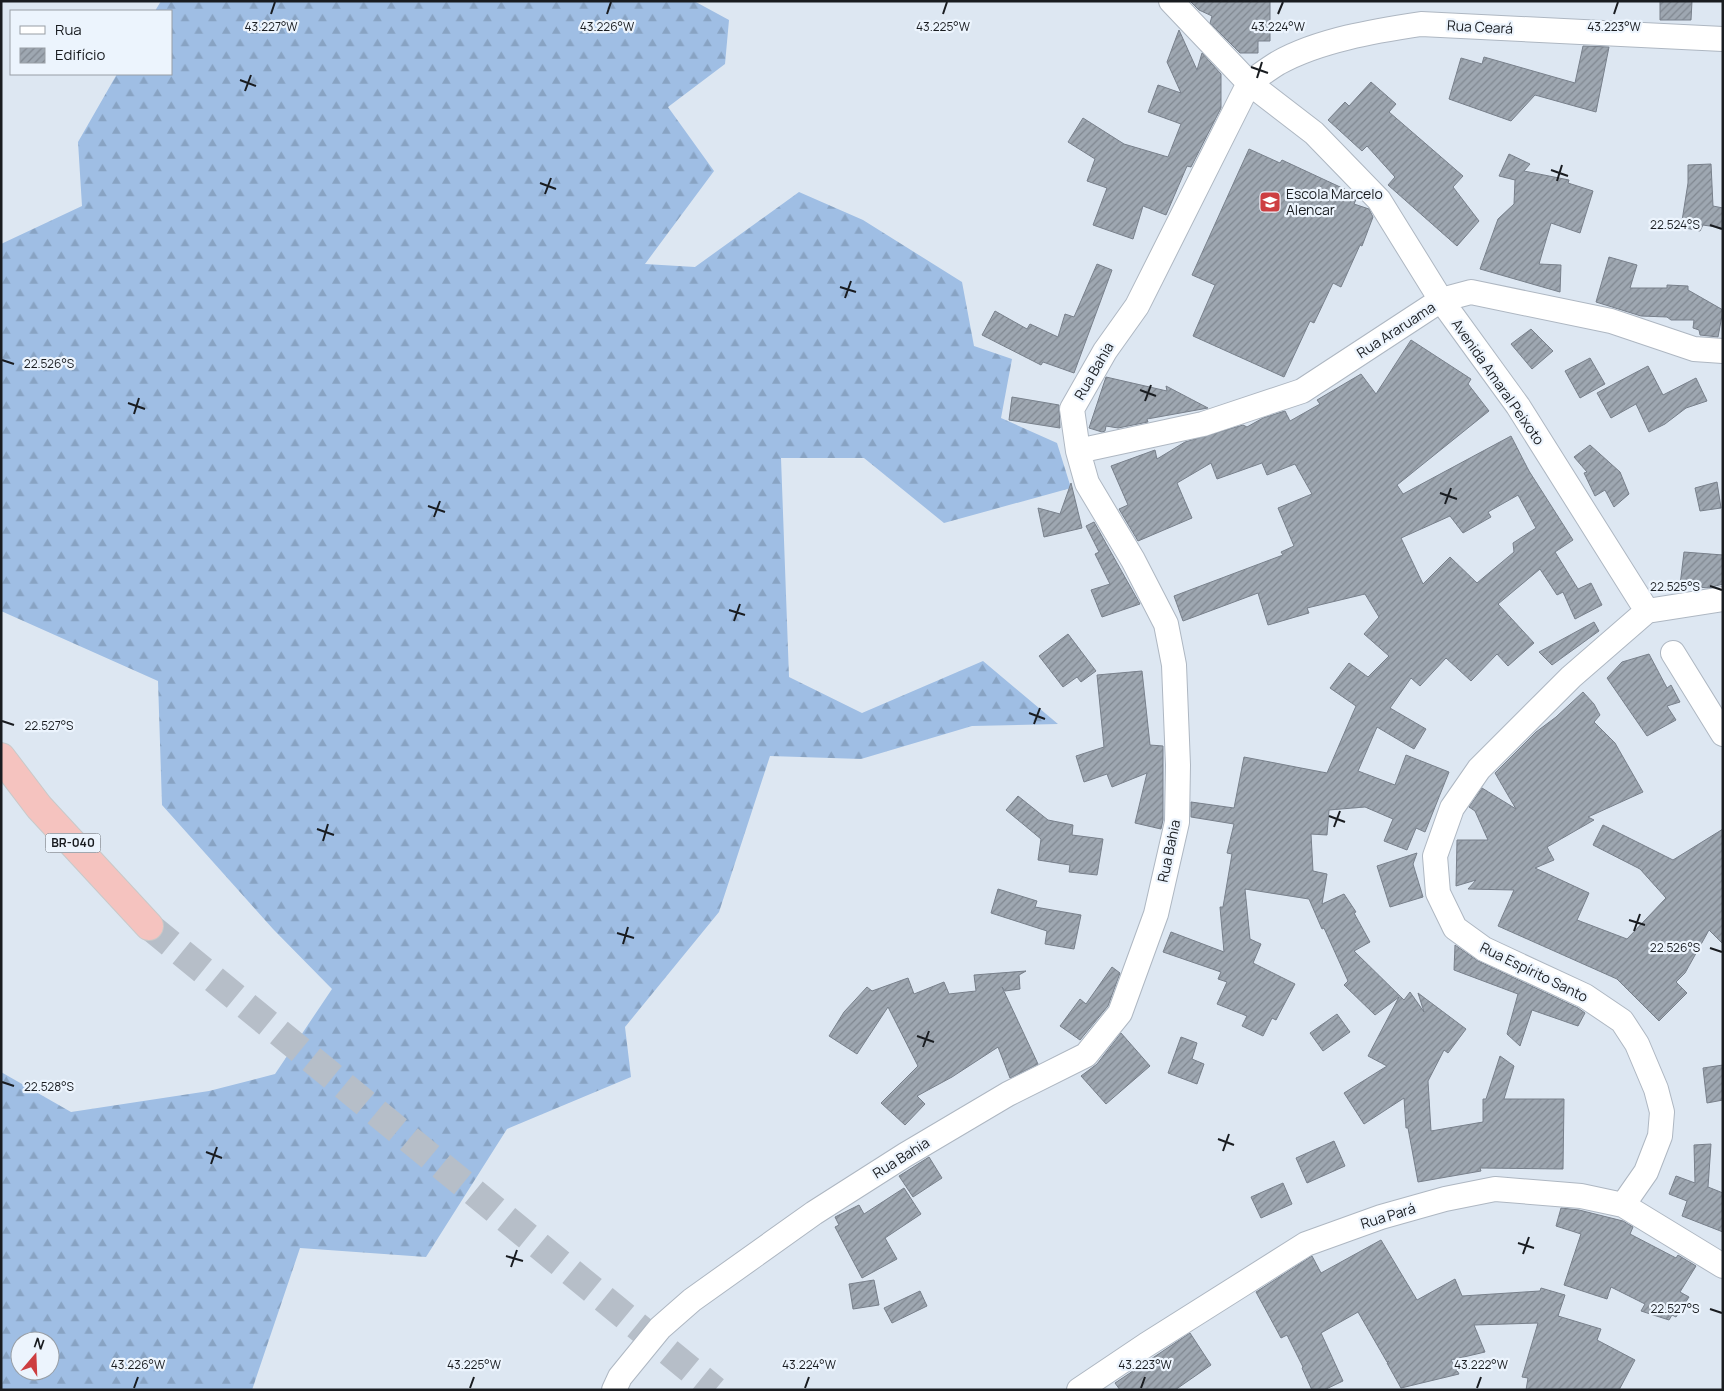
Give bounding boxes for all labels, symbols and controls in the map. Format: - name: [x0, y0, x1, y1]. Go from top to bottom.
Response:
- legend: [10, 10, 172, 75]
- street label: Rua Ceará: [1447, 15, 1514, 38]
- text: 43.227°W: [244, 18, 298, 35]
- text: 43.226°W: [580, 18, 635, 35]
- text: 43.225°W: [916, 18, 971, 35]
- text: 43.224°W: [1251, 18, 1306, 35]
- text: 43.223°W: [1587, 18, 1642, 35]
- text: Rua: [55, 19, 82, 40]
- text: Edifício: [55, 44, 106, 65]
- place label: Escola Marcelo Alencar: [1286, 184, 1383, 219]
- school or university icon: Escola Marcelo Alencar: [1258, 190, 1282, 214]
- text: 22.524°S: [1650, 216, 1700, 233]
- street label: Rua Araruama: [1353, 297, 1439, 362]
- street label: Avenida Amaral Peixoto: [1448, 315, 1549, 448]
- street label: Rua Bahia: [1069, 339, 1118, 403]
- text: 22.526°S: [24, 355, 74, 372]
- text: 22.525°S: [1650, 578, 1700, 595]
- text: 22.527°S: [25, 717, 73, 734]
- street label: Rua Bahia: [1153, 818, 1184, 884]
- road number: BR-040: [46, 834, 100, 852]
- street label: Rua Espírito Santo: [1477, 937, 1591, 1006]
- text: 22.526°S: [1650, 939, 1700, 956]
- text: 22.528°S: [24, 1078, 74, 1095]
- street label: Rua Bahia: [869, 1133, 933, 1182]
- street label: Rua Pará: [1358, 1198, 1417, 1233]
- text: 22.527°S: [1651, 1300, 1699, 1317]
- north arrow: [10, 1331, 60, 1381]
- text: N: [32, 1333, 47, 1354]
- text: 43.226°W: [111, 1356, 166, 1373]
- text: 43.225°W: [447, 1356, 502, 1373]
- text: 43.224°W: [782, 1356, 837, 1373]
- text: 43.223°W: [1118, 1356, 1173, 1373]
- text: 43.222°W: [1454, 1356, 1509, 1373]

